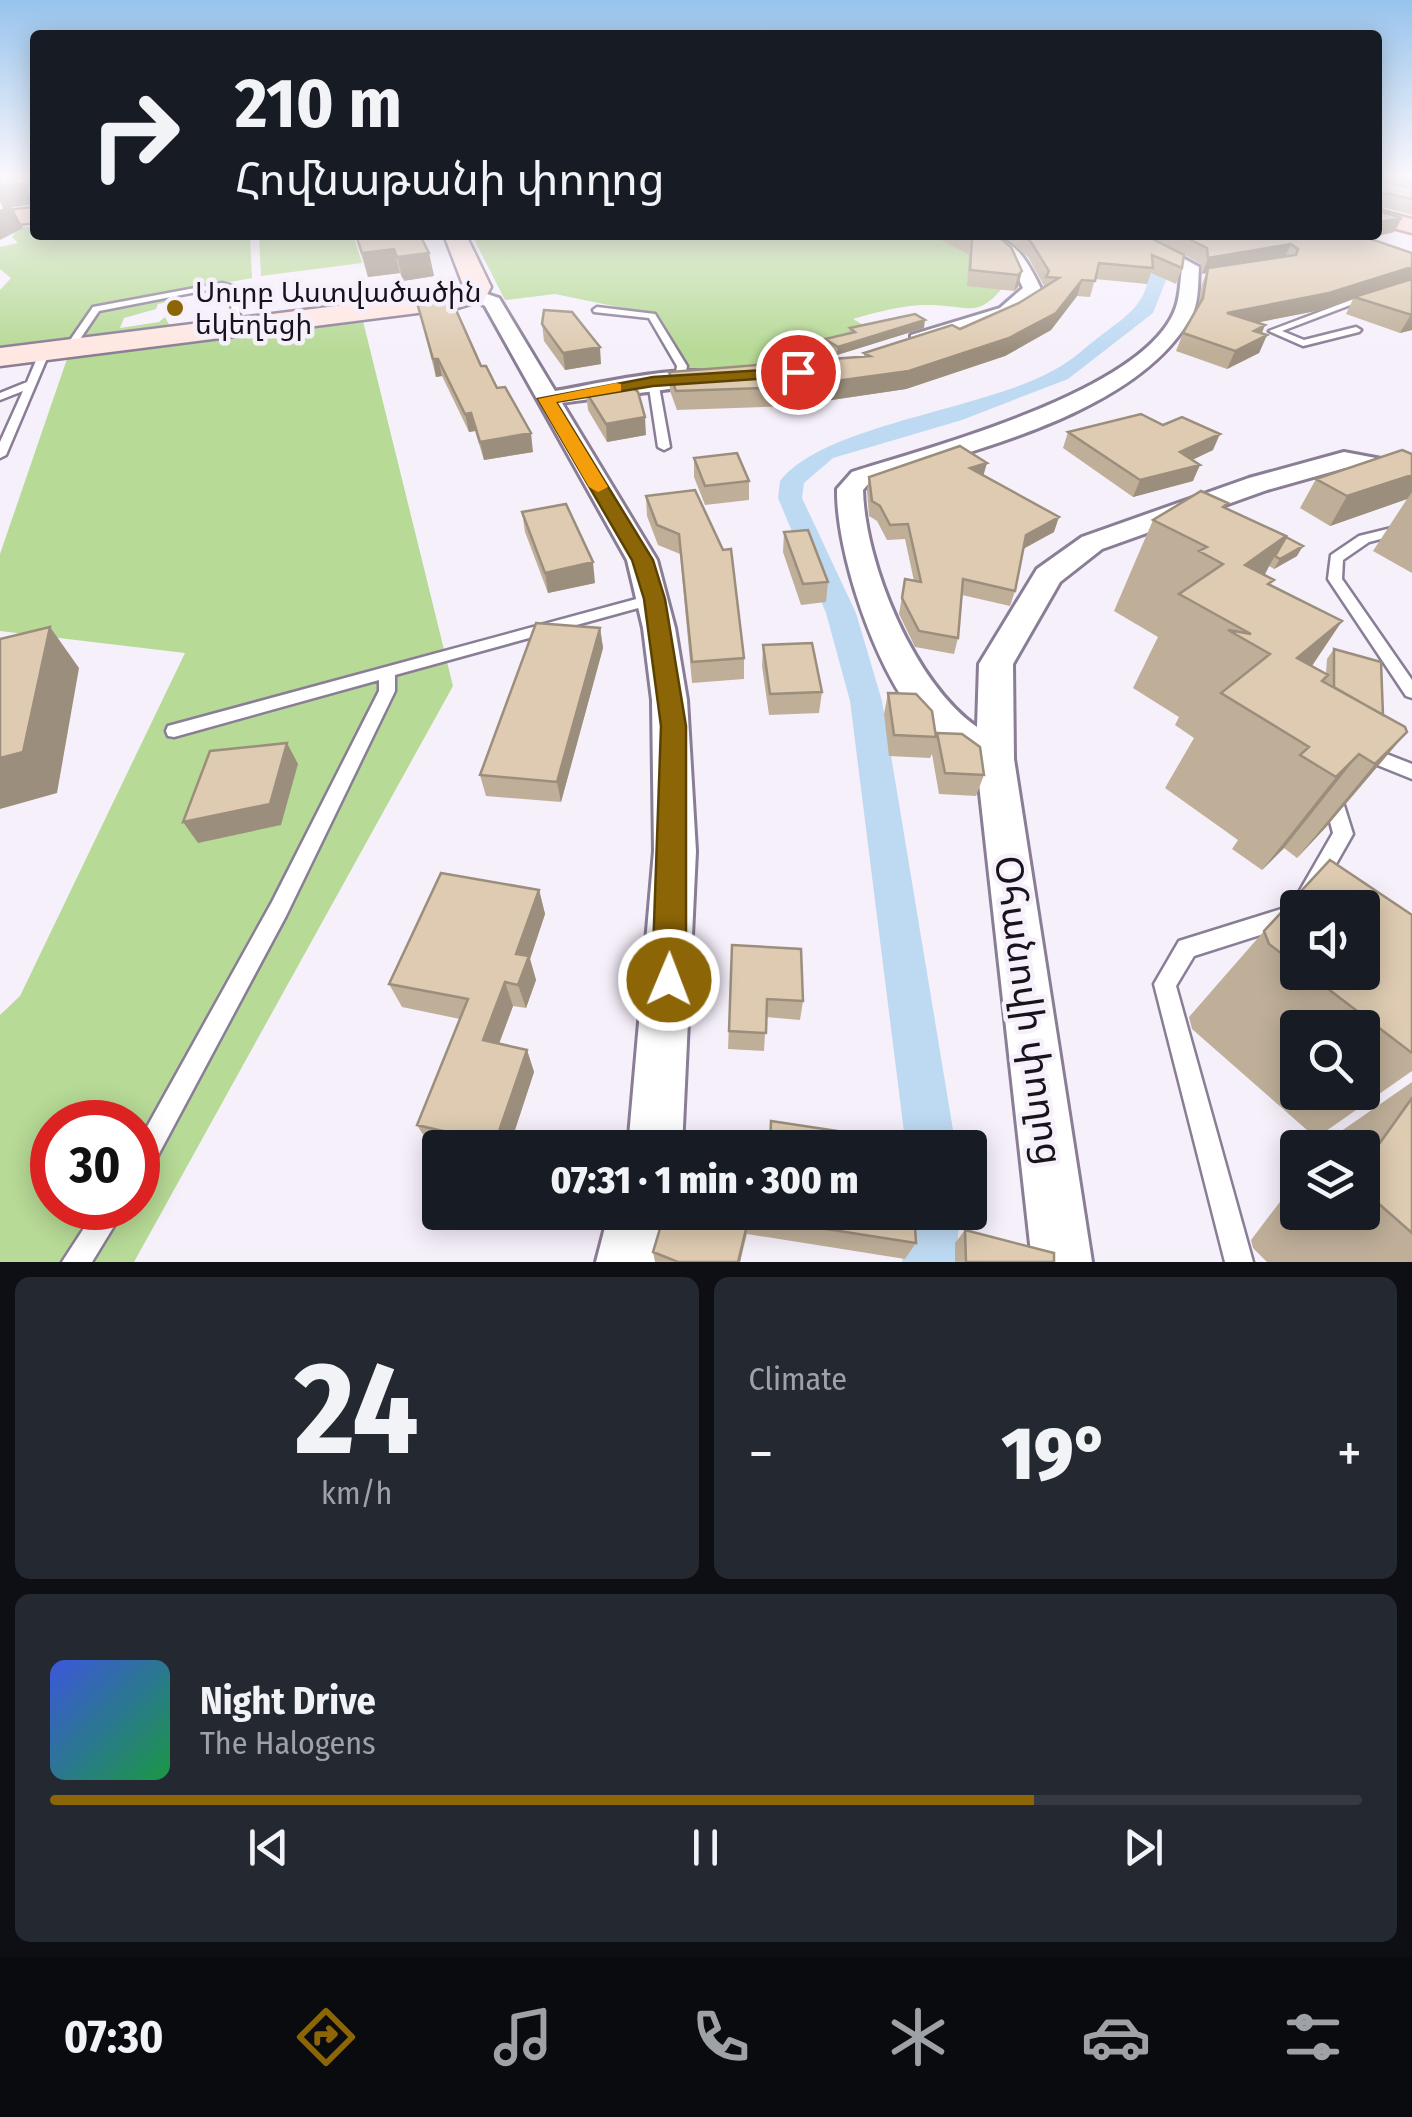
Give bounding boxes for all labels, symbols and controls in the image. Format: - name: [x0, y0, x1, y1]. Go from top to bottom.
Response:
- text: 210 m: [235, 62, 402, 146]
- icon: right: [70, 70, 200, 200]
- text: Հովնաթանի փողոց: [235, 153, 665, 207]
- place label: Սուրբ Աստվածածին եկեղեցի: [195, 276, 481, 341]
- marker: Սուրբ Աստվածածին եկեղեցի: [164, 297, 186, 319]
- pin: [756, 330, 841, 415]
- icon: arrive: [771, 345, 826, 400]
- street label: Օհանովի փողոց: [985, 852, 1073, 1168]
- map controls: [1280, 890, 1380, 1230]
- button: sound: [1280, 890, 1380, 990]
- position arrow: [617, 928, 721, 1032]
- button: search: [1280, 1010, 1380, 1110]
- speed limit sign: 30: [30, 1100, 160, 1230]
- button: layers: [1280, 1130, 1380, 1230]
- text: 07:31 · 1 min · 300 m: [551, 1157, 858, 1203]
- text: 24: [295, 1331, 419, 1487]
- text: Climate: [749, 1360, 847, 1398]
- text: 19°: [1002, 1409, 1109, 1499]
- text: −: [749, 1421, 773, 1487]
- text: +: [1337, 1421, 1362, 1487]
- text: km/h: [321, 1474, 392, 1512]
- text: Night Drive: [200, 1678, 376, 1724]
- text: The Halogens: [200, 1724, 376, 1762]
- icon: previous: [241, 1820, 296, 1875]
- icon: pause: [678, 1820, 733, 1875]
- icon: next: [1116, 1820, 1171, 1875]
- icon: directions: [291, 2002, 361, 2072]
- icon: music: [488, 2002, 558, 2072]
- icon: phone: [686, 2002, 756, 2072]
- icon: climate: [883, 2002, 953, 2072]
- icon: car: [1081, 2002, 1151, 2072]
- icon: filters: [1278, 2002, 1348, 2072]
- text: 07:30: [64, 2010, 164, 2064]

